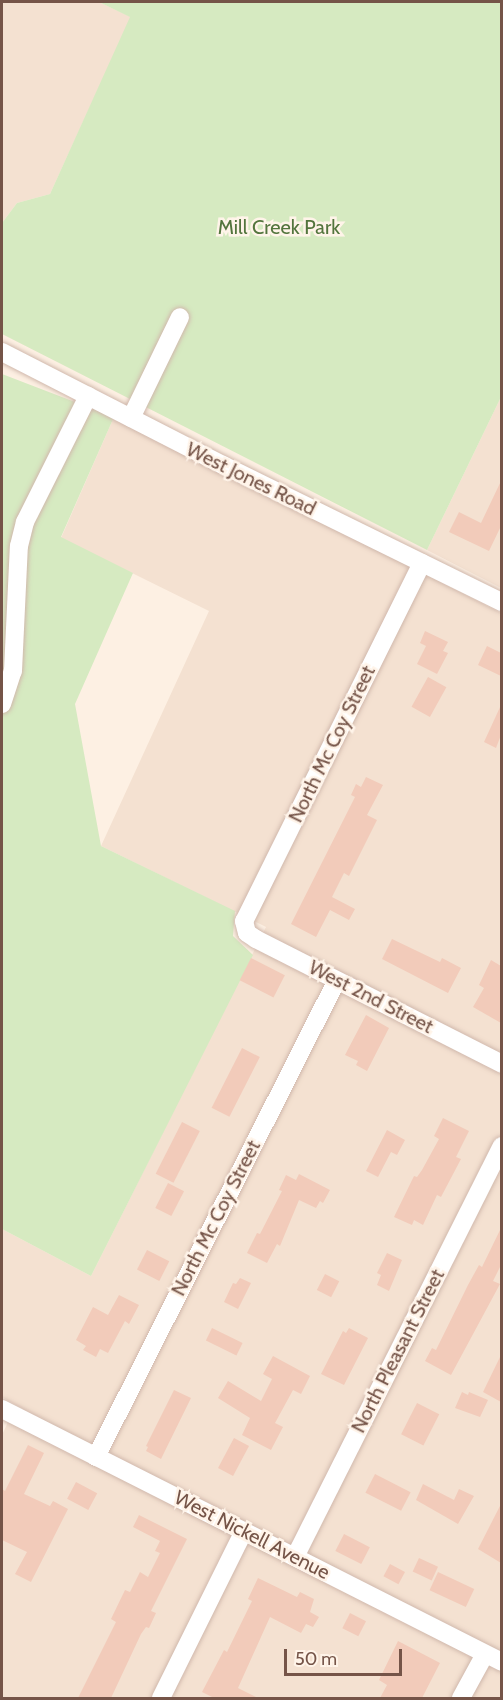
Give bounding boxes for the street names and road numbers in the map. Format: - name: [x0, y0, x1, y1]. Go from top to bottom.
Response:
- street label: West Jones Road: [182, 437, 320, 521]
- street label: North Mc Coy Street: [284, 662, 380, 826]
- street label: West 2nd Street: [305, 955, 437, 1039]
- street label: North Mc Coy Street: [166, 1136, 266, 1300]
- street label: North Pleasant Street: [346, 1265, 450, 1437]
- street label: West Nickell Avenue: [170, 1485, 334, 1585]

